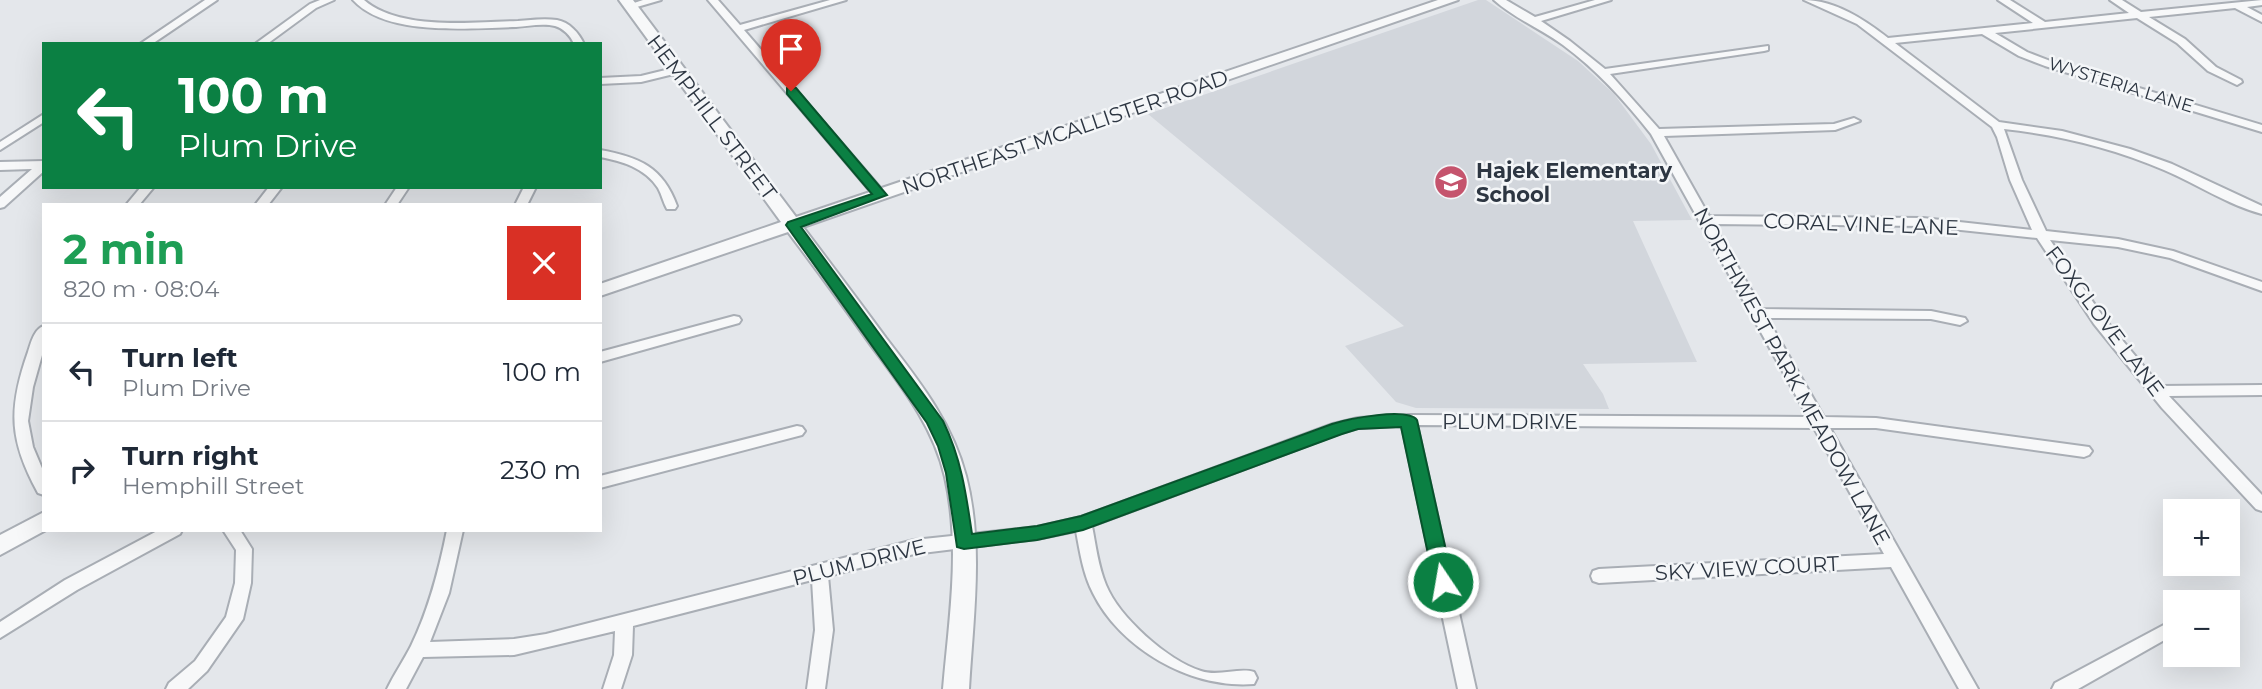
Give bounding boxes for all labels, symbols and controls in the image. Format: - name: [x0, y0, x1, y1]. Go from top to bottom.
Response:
- pin: [761, 19, 821, 91]
- street label: HEMPHILL STREET: [642, 30, 782, 204]
- icon: arrive: [772, 30, 810, 68]
- street label: WYSTERIA LANE: [2046, 52, 2196, 118]
- street label: NORTHEAST MCALLISTER ROAD: [899, 64, 1231, 200]
- text: 100 m: [178, 66, 329, 125]
- icon: left: [63, 70, 154, 161]
- text: Plum Drive: [178, 126, 357, 165]
- place label: Hajek Elementary School: [1476, 158, 1673, 207]
- school or university icon: Hajek Elementary School: [1432, 163, 1470, 201]
- street label: NORTHWEST PARK MEADOW LANE: [1689, 203, 1895, 549]
- street label: CORAL VINE LANE: [1763, 208, 1959, 240]
- text: 2 min: [63, 223, 185, 275]
- button: close: [507, 226, 581, 300]
- street label: FOXGLOVE LANE: [2040, 241, 2170, 401]
- text: 820 m · 08:04: [63, 275, 219, 303]
- text: Turn left: [122, 342, 238, 374]
- icon: left: [63, 353, 101, 391]
- text: 100 m: [503, 356, 581, 388]
- text: Plum Drive: [122, 374, 251, 402]
- street label: PLUM DRIVE: [1442, 409, 1578, 434]
- text: Turn right: [122, 440, 258, 472]
- icon: right: [63, 451, 101, 489]
- text: 230 m: [500, 454, 581, 486]
- text: Hemphill Street: [122, 472, 304, 500]
- map controls: [2163, 499, 2240, 667]
- button: +: [2163, 499, 2240, 576]
- street label: PLUM DRIVE: [790, 533, 928, 591]
- position arrow: [1406, 545, 1480, 619]
- street label: SKY VIEW COURT: [1654, 551, 1840, 585]
- button: −: [2163, 590, 2240, 667]

